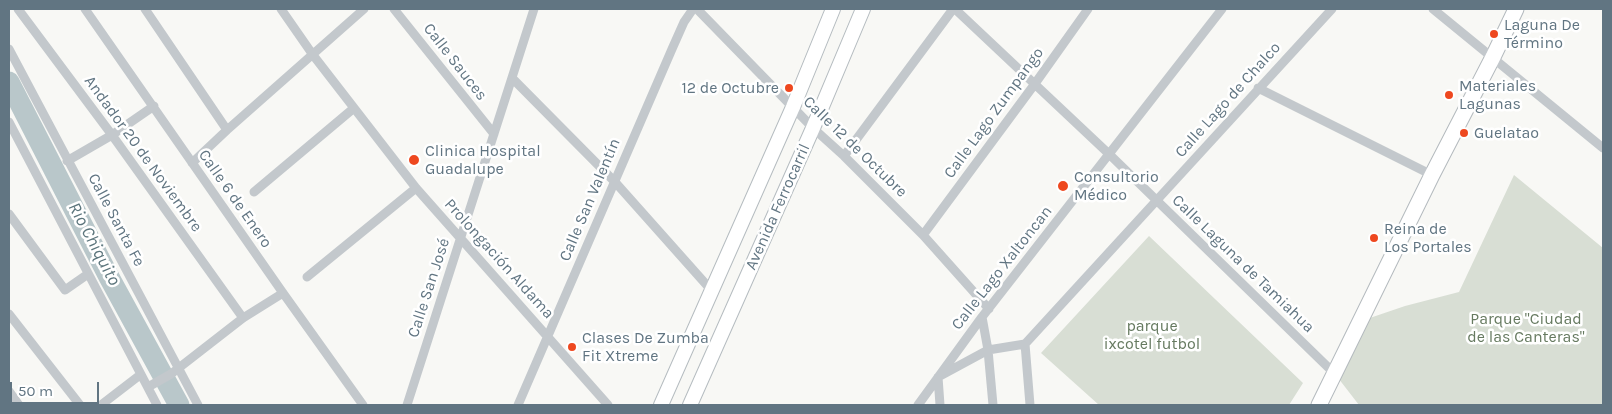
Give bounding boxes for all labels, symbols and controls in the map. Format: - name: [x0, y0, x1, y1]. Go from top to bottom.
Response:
- place label: Laguna De Término: [1504, 15, 1580, 53]
- street label: Calle Sauces: [419, 20, 491, 104]
- marker: Laguna De Término: [1488, 28, 1500, 40]
- street label: Calle Lago de Chalco: [1171, 38, 1285, 162]
- street label: Calle Lago Zumpango: [940, 44, 1048, 182]
- street label: Andador 20 de Noviembre: [80, 72, 206, 236]
- place label: Materiales Lagunas: [1459, 76, 1536, 114]
- place label: 12 de Octubre: [681, 78, 779, 98]
- marker: 12 de Octubre: [783, 82, 795, 94]
- marker: Materiales Lagunas: [1443, 89, 1455, 101]
- street label: Calle 12 de Octubre: [799, 92, 911, 202]
- place label: Guelatao: [1474, 123, 1539, 143]
- marker: Guelatao: [1458, 127, 1470, 139]
- street label: Calle San Valentín: [555, 136, 625, 264]
- place label: Clinica Hospital Guadalupe: [425, 141, 541, 179]
- street label: Avenida Ferrocarril: [742, 141, 814, 273]
- street label: Calle 6 de Enero: [194, 146, 276, 252]
- marker: Clinica Hospital Guadalupe: [407, 153, 421, 167]
- place label: Consultorio Médico: [1074, 167, 1159, 205]
- street label: Calle Santa Fe: [83, 170, 149, 270]
- marker: Consultorio Médico: [1056, 179, 1070, 193]
- street label: Calle Laguna de Tamiahua: [1168, 191, 1318, 337]
- street label: Prolongación Aldama: [440, 195, 558, 323]
- water label: Rio Chiquito: [63, 199, 125, 289]
- street label: Calle Lago Xaltoncan: [948, 202, 1056, 334]
- place label: Reina de Los Portales: [1384, 219, 1472, 257]
- marker: Reina de Los Portales: [1368, 232, 1380, 244]
- street label: Calle San José: [404, 236, 454, 340]
- park label: Parque "Ciudad de las Canteras": [1467, 309, 1585, 347]
- park label: parque ixcotel futbol: [1104, 316, 1200, 354]
- place label: Clases De Zumba Fit Xtreme: [582, 328, 709, 366]
- marker: Clases De Zumba Fit Xtreme: [566, 341, 578, 353]
- scale bar: [12, 372, 101, 404]
- text: 50 m: [18, 382, 53, 400]

